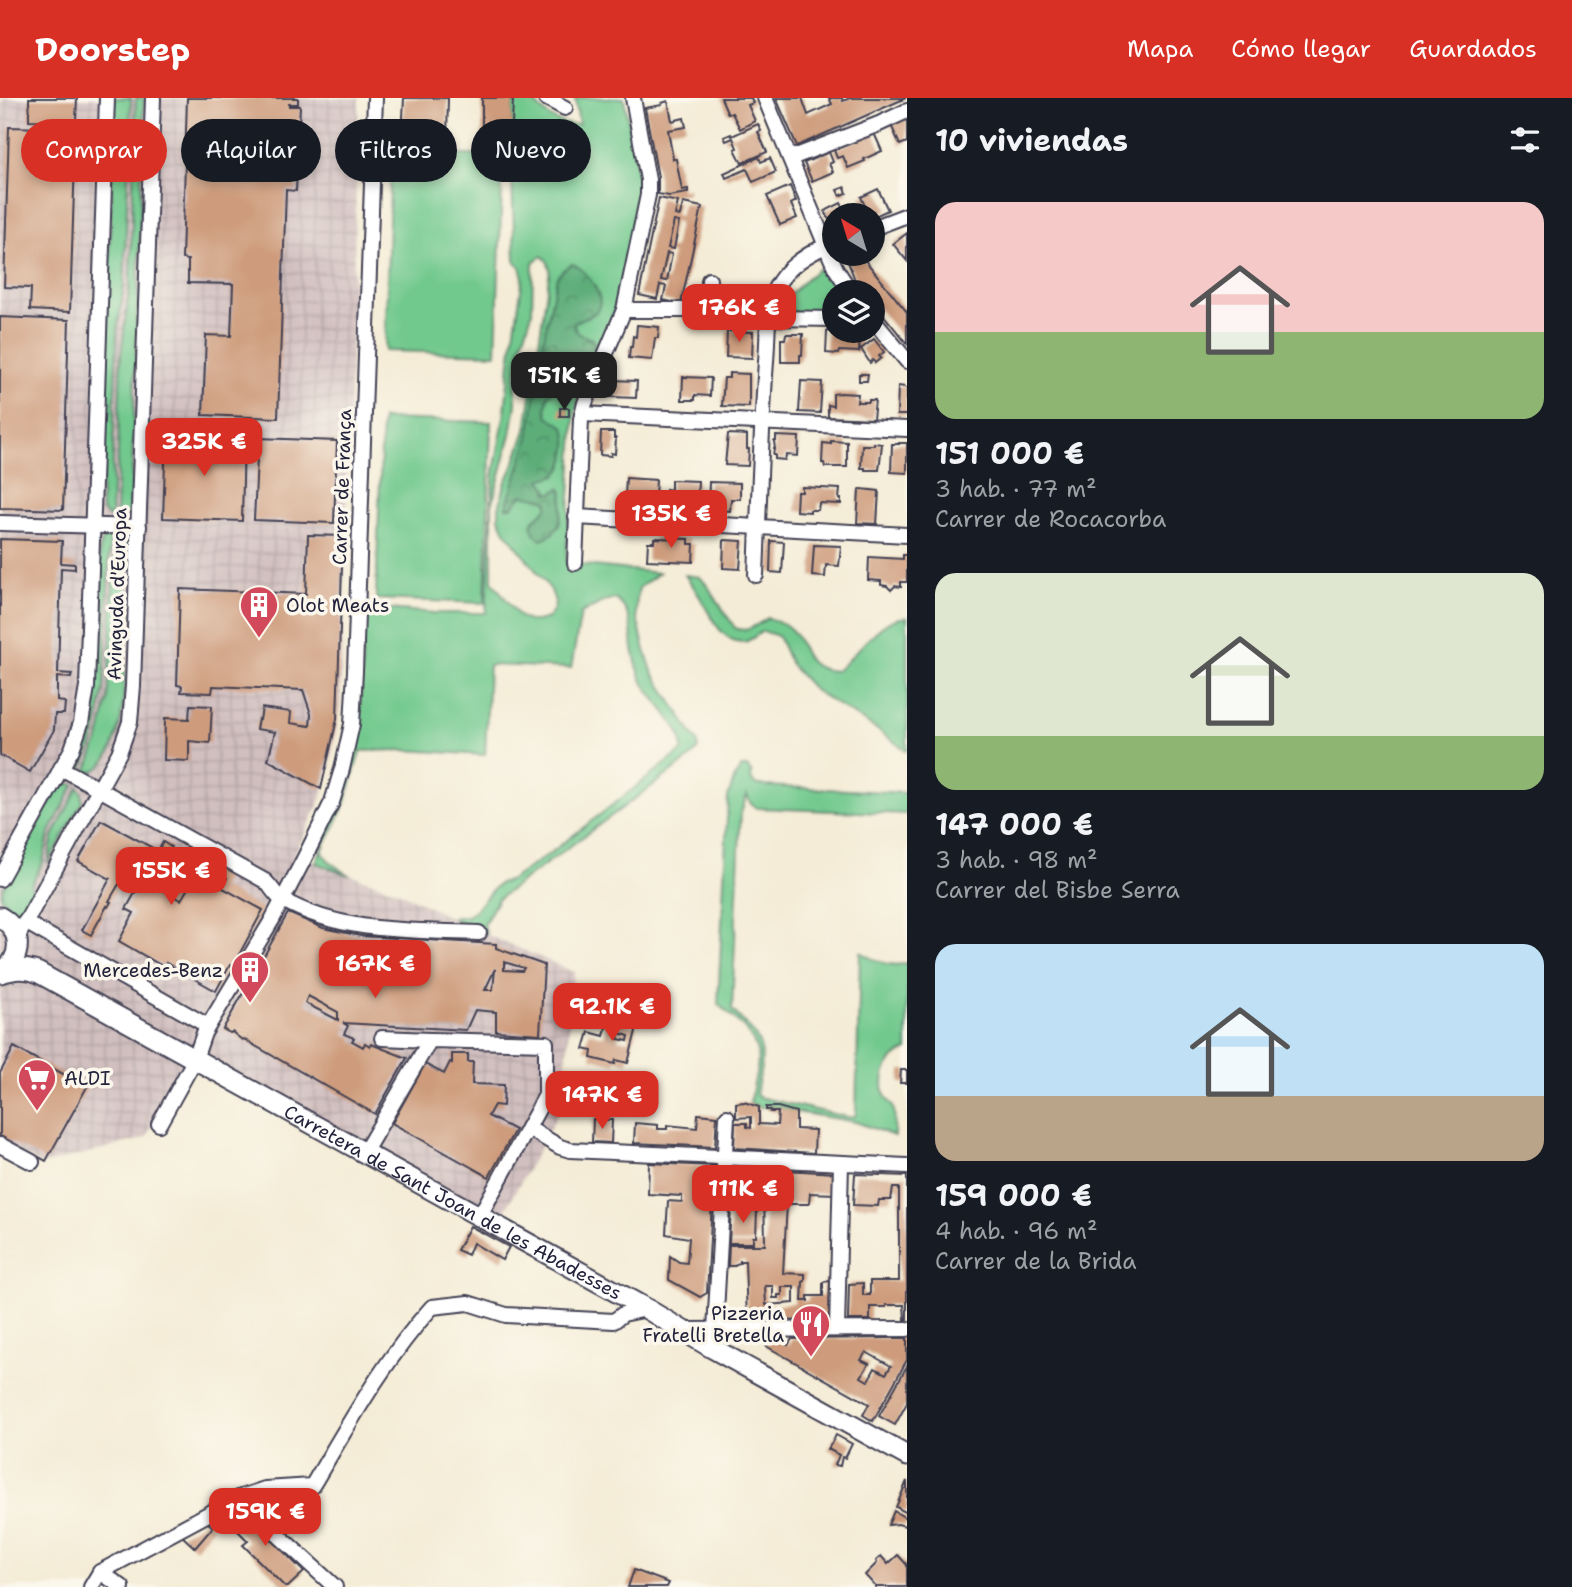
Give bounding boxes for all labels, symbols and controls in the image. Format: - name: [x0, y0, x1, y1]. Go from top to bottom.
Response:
- text: Doorstep: [35, 27, 190, 72]
- text: Mapa: [1127, 33, 1193, 65]
- text: Cómo llegar: [1231, 33, 1371, 65]
- text: Guardados: [1409, 33, 1537, 65]
- chip: Comprar: [21, 119, 167, 182]
- chip: Alquilar: [181, 119, 321, 182]
- chip: Filtros: [335, 119, 457, 182]
- chip: Nuevo: [471, 119, 591, 182]
- text: 10 viviendas: [935, 120, 1128, 161]
- icon: filters: [1506, 121, 1544, 159]
- north arrow: [822, 203, 886, 266]
- map controls: [822, 203, 885, 343]
- icon: home: [1177, 247, 1303, 373]
- button: layers: [822, 280, 885, 343]
- pin: 176K €: [682, 285, 796, 344]
- text: 176K €: [698, 292, 780, 322]
- pin: 151K €: [507, 352, 621, 412]
- text: 151K €: [527, 360, 601, 390]
- street label: Carrer de França: [327, 408, 357, 565]
- pin: 325K €: [147, 418, 261, 478]
- text: 325K €: [161, 426, 247, 456]
- text: 151 000 €: [935, 433, 1084, 474]
- text: 3 hab. · 77 m²: [935, 474, 1097, 504]
- pin: 135K €: [614, 490, 728, 550]
- text: 135K €: [631, 498, 711, 528]
- text: Carrer de Rocacorba: [935, 504, 1166, 534]
- street label: Avinguda d'Europa: [101, 507, 133, 681]
- building icon: Olot Meats: [238, 584, 280, 639]
- place label: Olot Meats: [286, 593, 390, 618]
- icon: home: [1177, 618, 1303, 744]
- text: 147 000 €: [935, 804, 1093, 845]
- text: 3 hab. · 98 m²: [935, 845, 1098, 875]
- pin: 155K €: [114, 848, 228, 907]
- text: 155K €: [132, 855, 210, 885]
- text: Carrer del Bisbe Serra: [935, 875, 1180, 905]
- pin: 167K €: [318, 940, 432, 1000]
- text: 167K €: [335, 948, 415, 978]
- building icon: Mercedes-Benz: [229, 949, 271, 1004]
- place label: Mercedes-Benz: [83, 958, 223, 983]
- pin: 92.1K €: [547, 984, 677, 1043]
- icon: home: [1177, 989, 1303, 1115]
- text: 92.1K €: [569, 991, 655, 1021]
- supermarket icon: ALDI: [16, 1057, 58, 1112]
- place label: ALDI: [64, 1066, 111, 1091]
- pin: 147K €: [545, 1072, 659, 1131]
- text: 147K €: [562, 1079, 642, 1109]
- street label: Carretera de Sant Joan de les Abadesses: [280, 1098, 626, 1305]
- pin: 111K €: [686, 1166, 800, 1225]
- text: 111K €: [708, 1173, 778, 1203]
- text: 159 000 €: [935, 1175, 1092, 1216]
- text: 4 hab. · 96 m²: [935, 1216, 1098, 1246]
- text: Carrer de la Brida: [935, 1246, 1137, 1276]
- place label: Pizzeria Fratelli Bretella: [642, 1301, 784, 1348]
- restaurant icon: Pizzeria Fratelli Bretella: [790, 1303, 832, 1358]
- pin: 159K €: [208, 1488, 322, 1548]
- text: 159K €: [225, 1496, 305, 1526]

